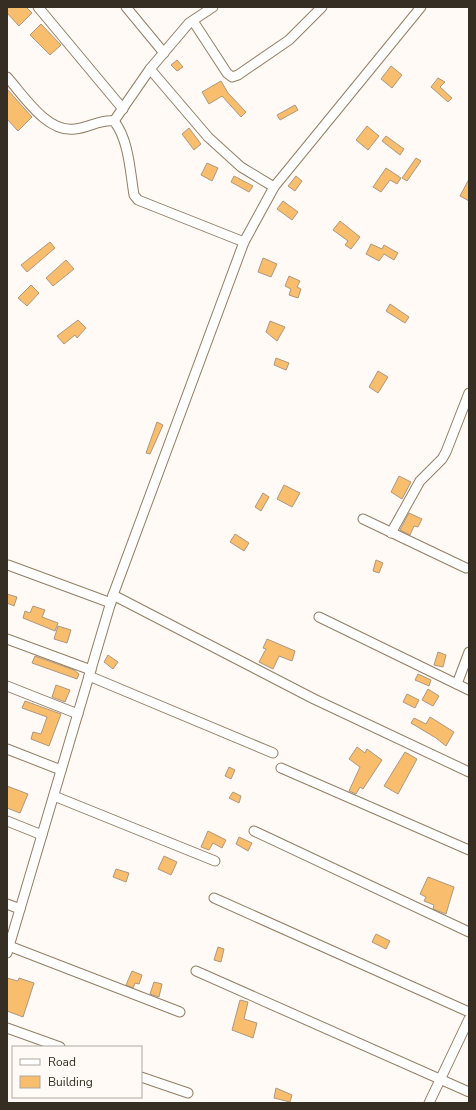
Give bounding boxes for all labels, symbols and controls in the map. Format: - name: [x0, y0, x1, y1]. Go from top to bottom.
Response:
- legend: [12, 1046, 142, 1098]
- text: Road: [48, 1054, 76, 1070]
- text: Building: [48, 1074, 93, 1090]

